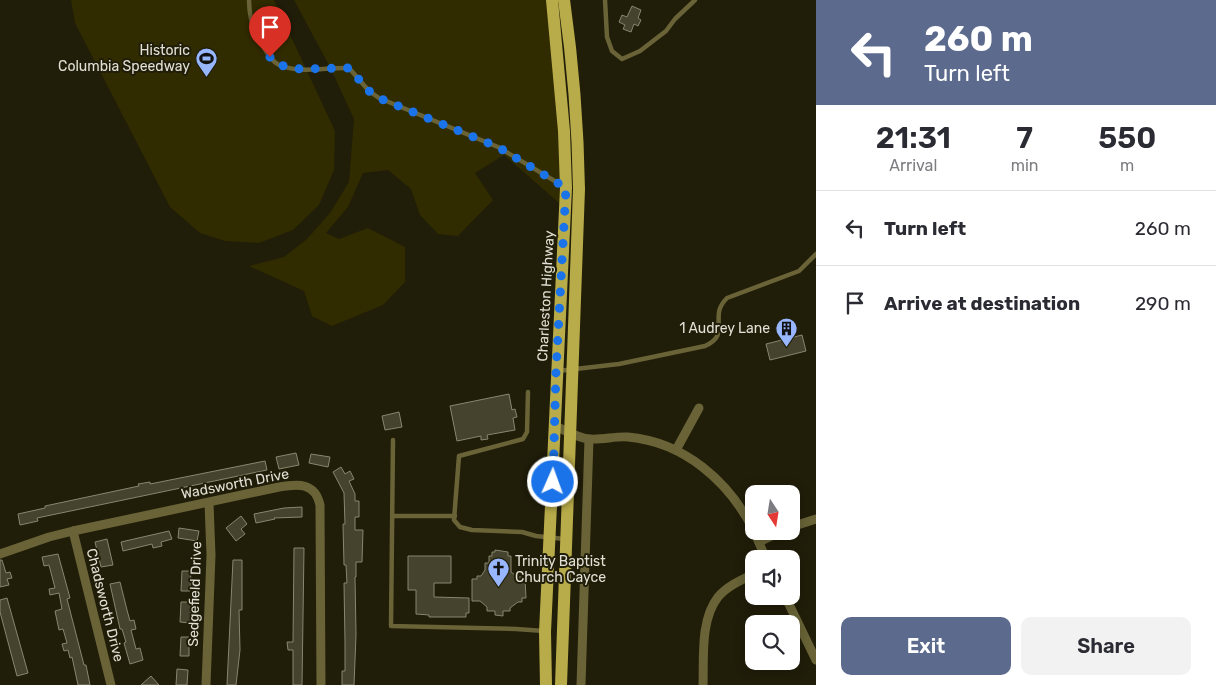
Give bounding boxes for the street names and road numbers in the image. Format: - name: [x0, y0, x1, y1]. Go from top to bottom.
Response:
- street label: Charleston Highway: [534, 230, 558, 362]
- street label: Wadsworth Drive: [180, 465, 290, 503]
- street label: Sedgefield Drive: [185, 541, 205, 647]
- street label: Chadsworth Drive: [83, 546, 127, 664]

